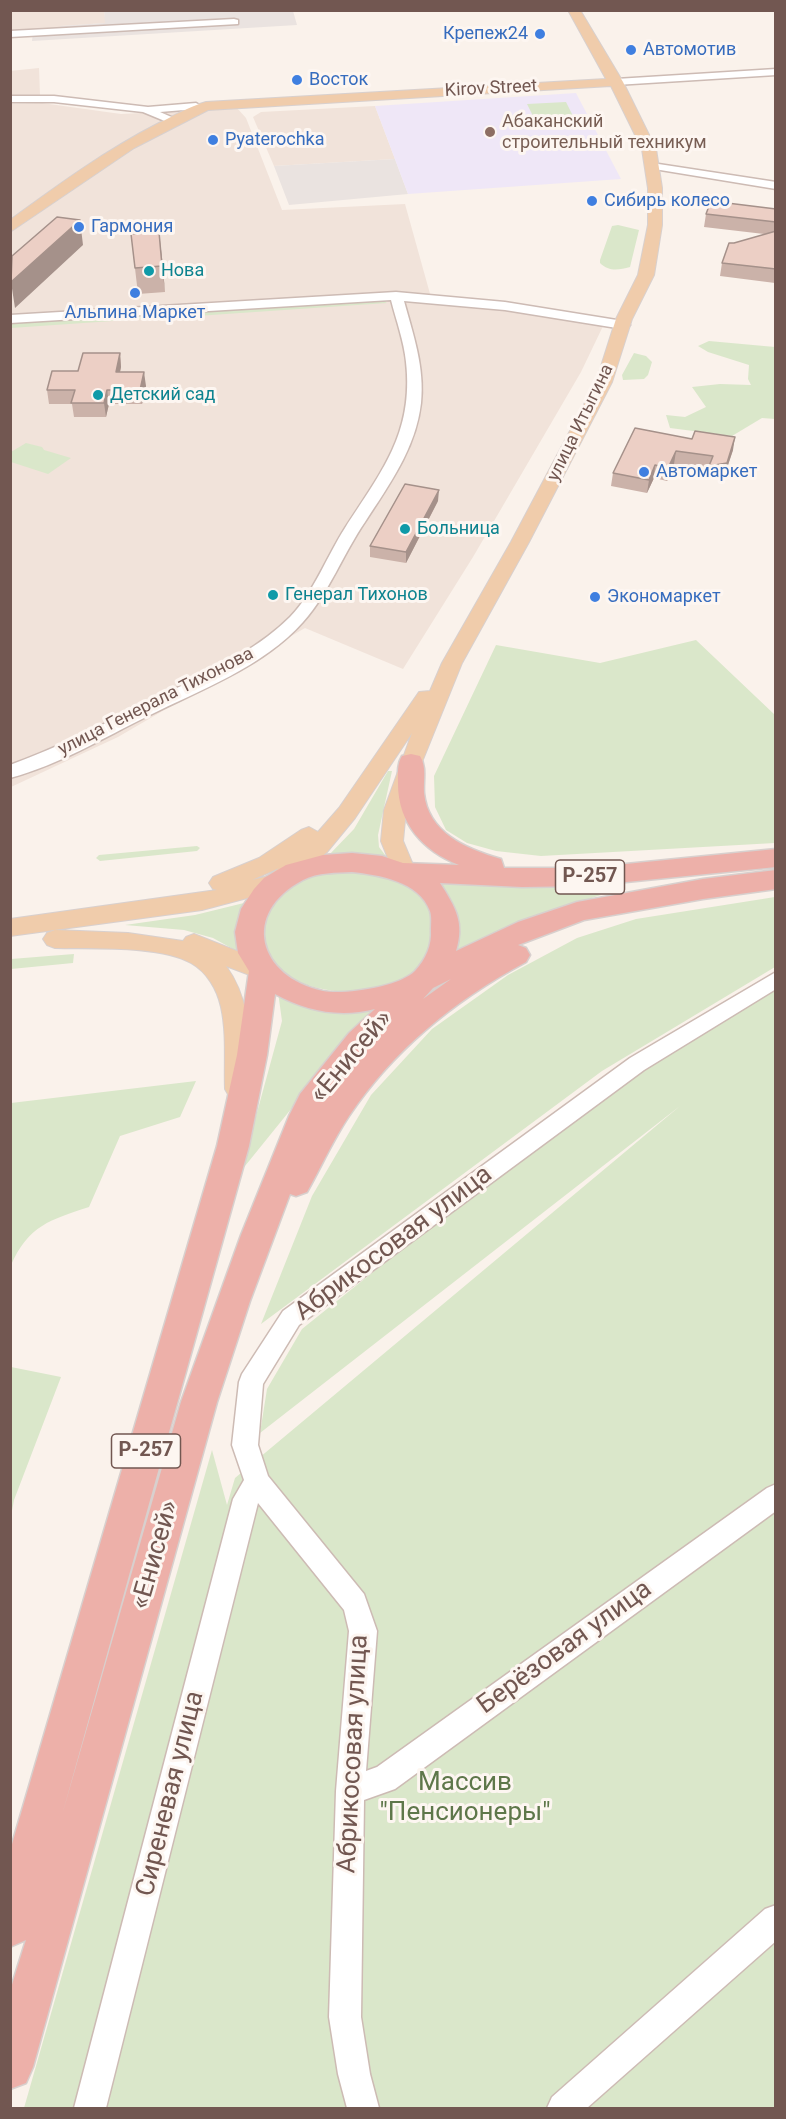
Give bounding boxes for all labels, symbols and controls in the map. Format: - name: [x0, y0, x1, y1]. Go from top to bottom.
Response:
- place label: Крепеж24: [443, 23, 528, 45]
- marker: Крепеж24: [533, 27, 547, 41]
- place label: Автомотив: [643, 39, 736, 61]
- marker: Автомотив: [624, 43, 638, 57]
- place label: Восток: [309, 69, 368, 91]
- marker: Восток: [290, 73, 304, 87]
- street label: Kirov Street: [444, 76, 538, 102]
- place label: Абаканский строительный техникум: [502, 111, 707, 154]
- marker: Абаканский строительный техникум: [483, 125, 497, 139]
- place label: Pyaterochka: [225, 129, 325, 151]
- marker: Pyaterochka: [206, 133, 220, 147]
- place label: Сибирь колесо: [604, 190, 730, 212]
- marker: Сибирь колесо: [585, 194, 599, 208]
- place label: Гармония: [91, 216, 173, 238]
- marker: Гармония: [72, 220, 86, 234]
- place label: Нова: [161, 260, 204, 282]
- marker: Нова: [142, 264, 156, 278]
- marker: Альпина Маркет: [128, 286, 142, 300]
- place label: Альпина Маркет: [65, 302, 205, 324]
- street label: улица Итыгина: [543, 361, 619, 485]
- place label: Детский сад: [110, 384, 215, 406]
- marker: Детский сад: [91, 388, 105, 402]
- place label: Автомаркет: [656, 461, 757, 483]
- marker: Автомаркет: [637, 465, 651, 479]
- place label: Больница: [417, 518, 500, 540]
- marker: Больница: [398, 522, 412, 536]
- place label: Генерал Тихонов: [285, 584, 428, 606]
- place label: Экономаркет: [607, 586, 721, 608]
- marker: Генерал Тихонов: [266, 588, 280, 602]
- marker: Экономаркет: [588, 590, 602, 604]
- street label: улица Генерала Тихонова: [55, 643, 257, 761]
- road number: Р-257: [556, 860, 624, 894]
- street label: «Енисей»: [304, 1004, 400, 1110]
- street label: Абрикосовая улица: [289, 1160, 499, 1328]
- road number: Р-257: [112, 1434, 180, 1468]
- street label: «Енисей»: [126, 1497, 186, 1613]
- street label: Берёзовая улица: [472, 1574, 658, 1722]
- street label: Абрикосовая улица: [332, 1634, 376, 1874]
- street label: Сиреневая улица: [130, 1688, 212, 1900]
- park label: Массив "Пенсионеры": [380, 1767, 550, 1828]

